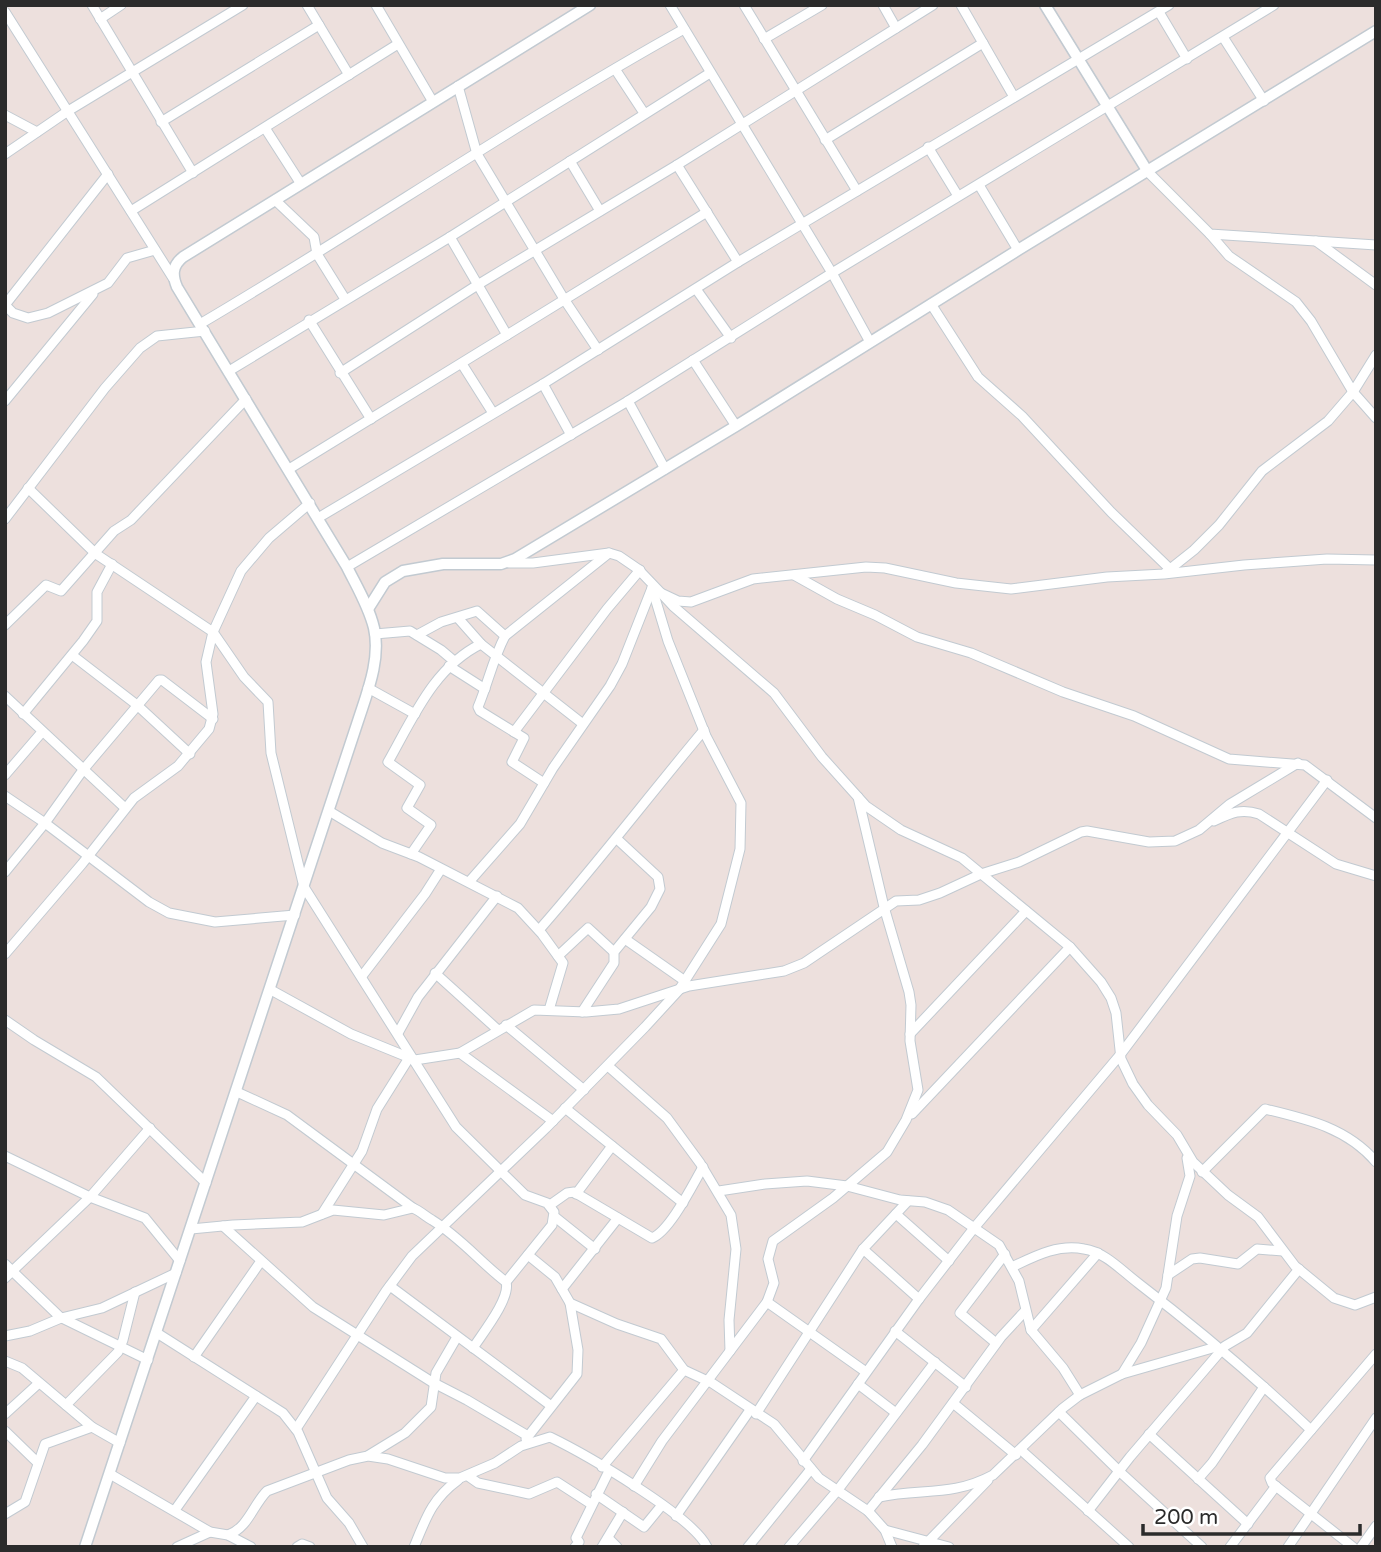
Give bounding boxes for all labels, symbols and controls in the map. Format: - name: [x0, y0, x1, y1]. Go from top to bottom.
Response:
- scale bar: [1143, 1492, 1360, 1536]
- text: 200 m: [1154, 1505, 1218, 1530]

